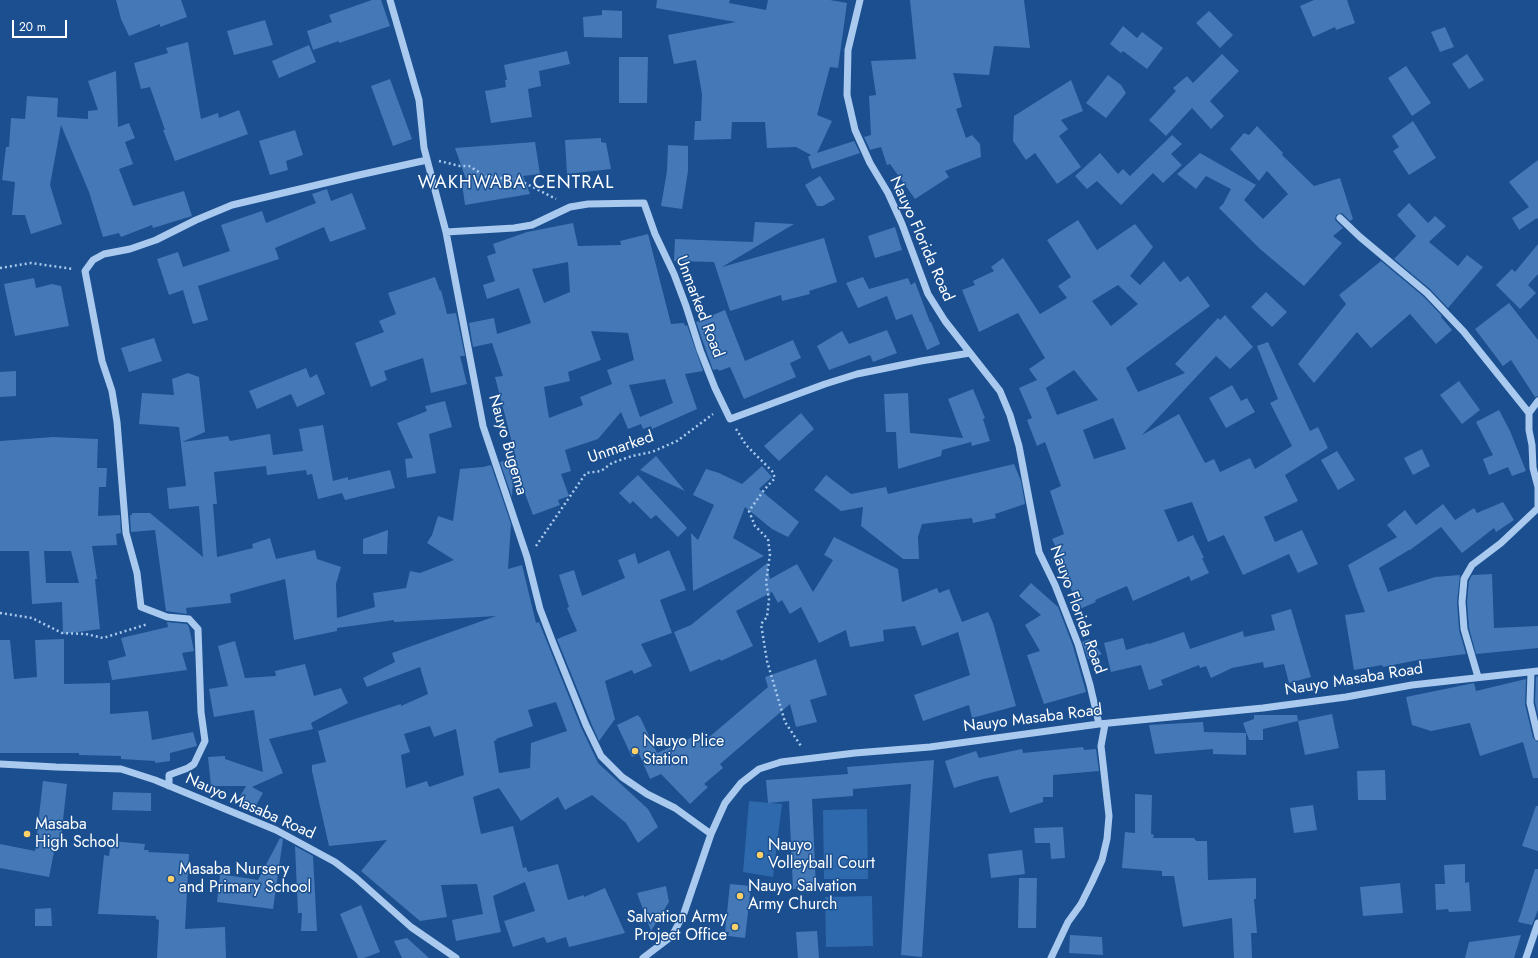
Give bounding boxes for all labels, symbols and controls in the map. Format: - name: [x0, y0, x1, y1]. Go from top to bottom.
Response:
- scale bar: [14, 12, 69, 38]
- text: 20 m: [19, 18, 46, 36]
- district label: WAKHWABA CENTRAL: [418, 173, 614, 195]
- street label: Nauyo Florida Road: [885, 173, 957, 305]
- street label: Unmarked Road: [671, 253, 727, 361]
- street label: Nauyo Bugema: [483, 393, 531, 497]
- street label: Unmarked: [586, 428, 656, 468]
- street label: Nauyo Florida Road: [1045, 543, 1109, 677]
- street label: Nauyo Masaba Road: [1283, 660, 1425, 700]
- street label: Nauyo Masaba Road: [962, 701, 1104, 737]
- place label: Nauyo Plice Station: [643, 732, 724, 770]
- marker: Nauyo Plice Station: [630, 746, 640, 756]
- street label: Nauyo Masaba Road: [182, 770, 318, 844]
- place label: Masaba High School: [35, 815, 119, 853]
- marker: Masaba High School: [22, 829, 32, 839]
- place label: Nauyo Volleyball Court: [768, 836, 875, 874]
- marker: Nauyo Volleyball Court: [755, 850, 765, 860]
- place label: Masaba Nursery and Primary School: [179, 860, 311, 898]
- marker: Masaba Nursery and Primary School: [166, 874, 176, 884]
- place label: Nauyo Salvation Army Church: [748, 877, 857, 915]
- marker: Nauyo Salvation Army Church: [735, 891, 745, 901]
- place label: Salvation Army Project Office: [627, 908, 727, 946]
- marker: Salvation Army Project Office: [730, 922, 740, 932]

